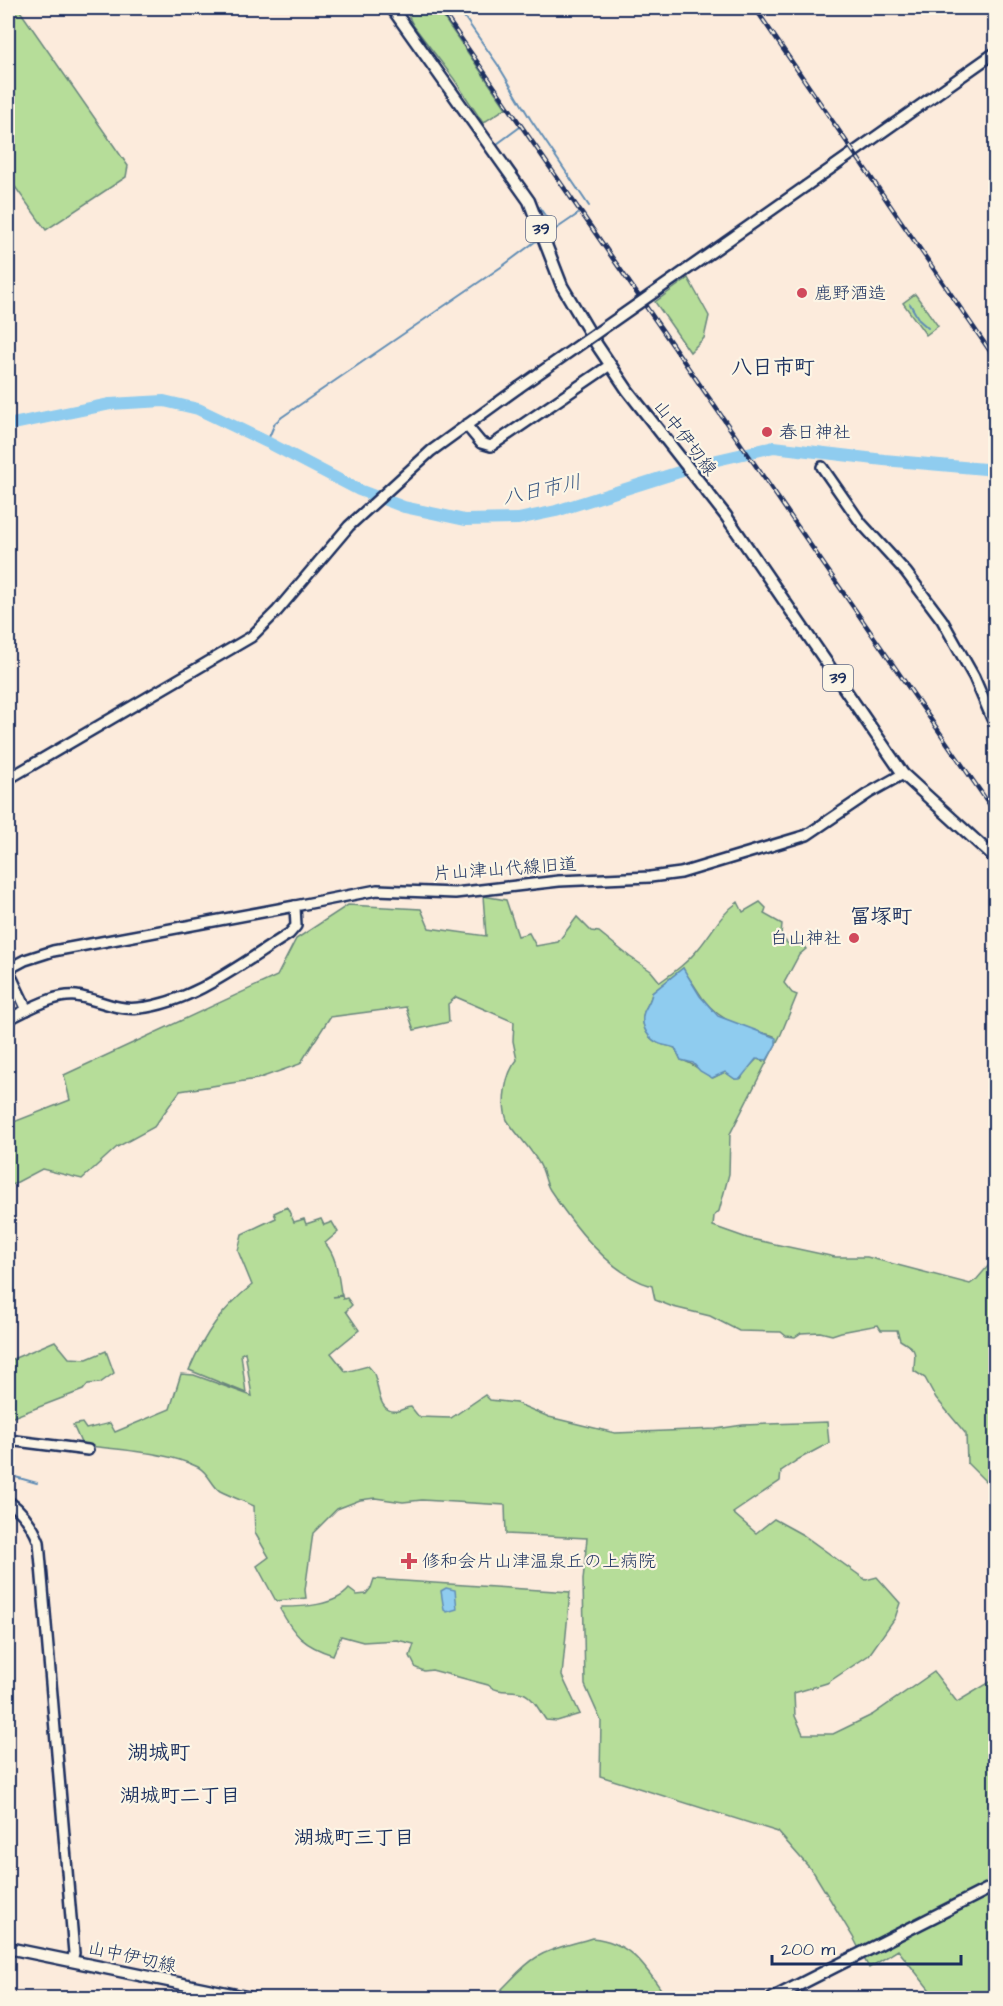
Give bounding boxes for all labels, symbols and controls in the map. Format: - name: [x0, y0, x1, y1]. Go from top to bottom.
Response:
- road number: 39: [526, 216, 556, 242]
- place label: 鹿野酒造: [814, 281, 886, 306]
- marker: 鹿野酒造: [795, 286, 809, 300]
- district label: 八日市町: [731, 353, 815, 382]
- street label: 山中伊切線: [647, 395, 723, 481]
- place label: 春日神社: [779, 420, 851, 445]
- marker: 春日神社: [760, 425, 774, 439]
- water label: 八日市川: [500, 468, 584, 512]
- road number: 39: [823, 665, 853, 691]
- street label: 片山津山代線旧道: [432, 852, 578, 886]
- district label: 冨塚町: [850, 902, 913, 931]
- place label: 白山神社: [770, 926, 842, 951]
- marker: 白山神社: [847, 931, 861, 945]
- place label: 修和会片山津温泉丘の上病院: [422, 1549, 656, 1574]
- marker: 修和会片山津温泉丘の上病院: [400, 1552, 418, 1570]
- district label: 湖城町: [128, 1738, 191, 1767]
- district label: 湖城町二丁目: [120, 1782, 240, 1810]
- district label: 湖城町三丁目: [294, 1824, 414, 1852]
- scale bar: [772, 1928, 961, 1966]
- street label: 山中伊切線: [85, 1935, 179, 1979]
- text: 200 m: [781, 1937, 835, 1962]

